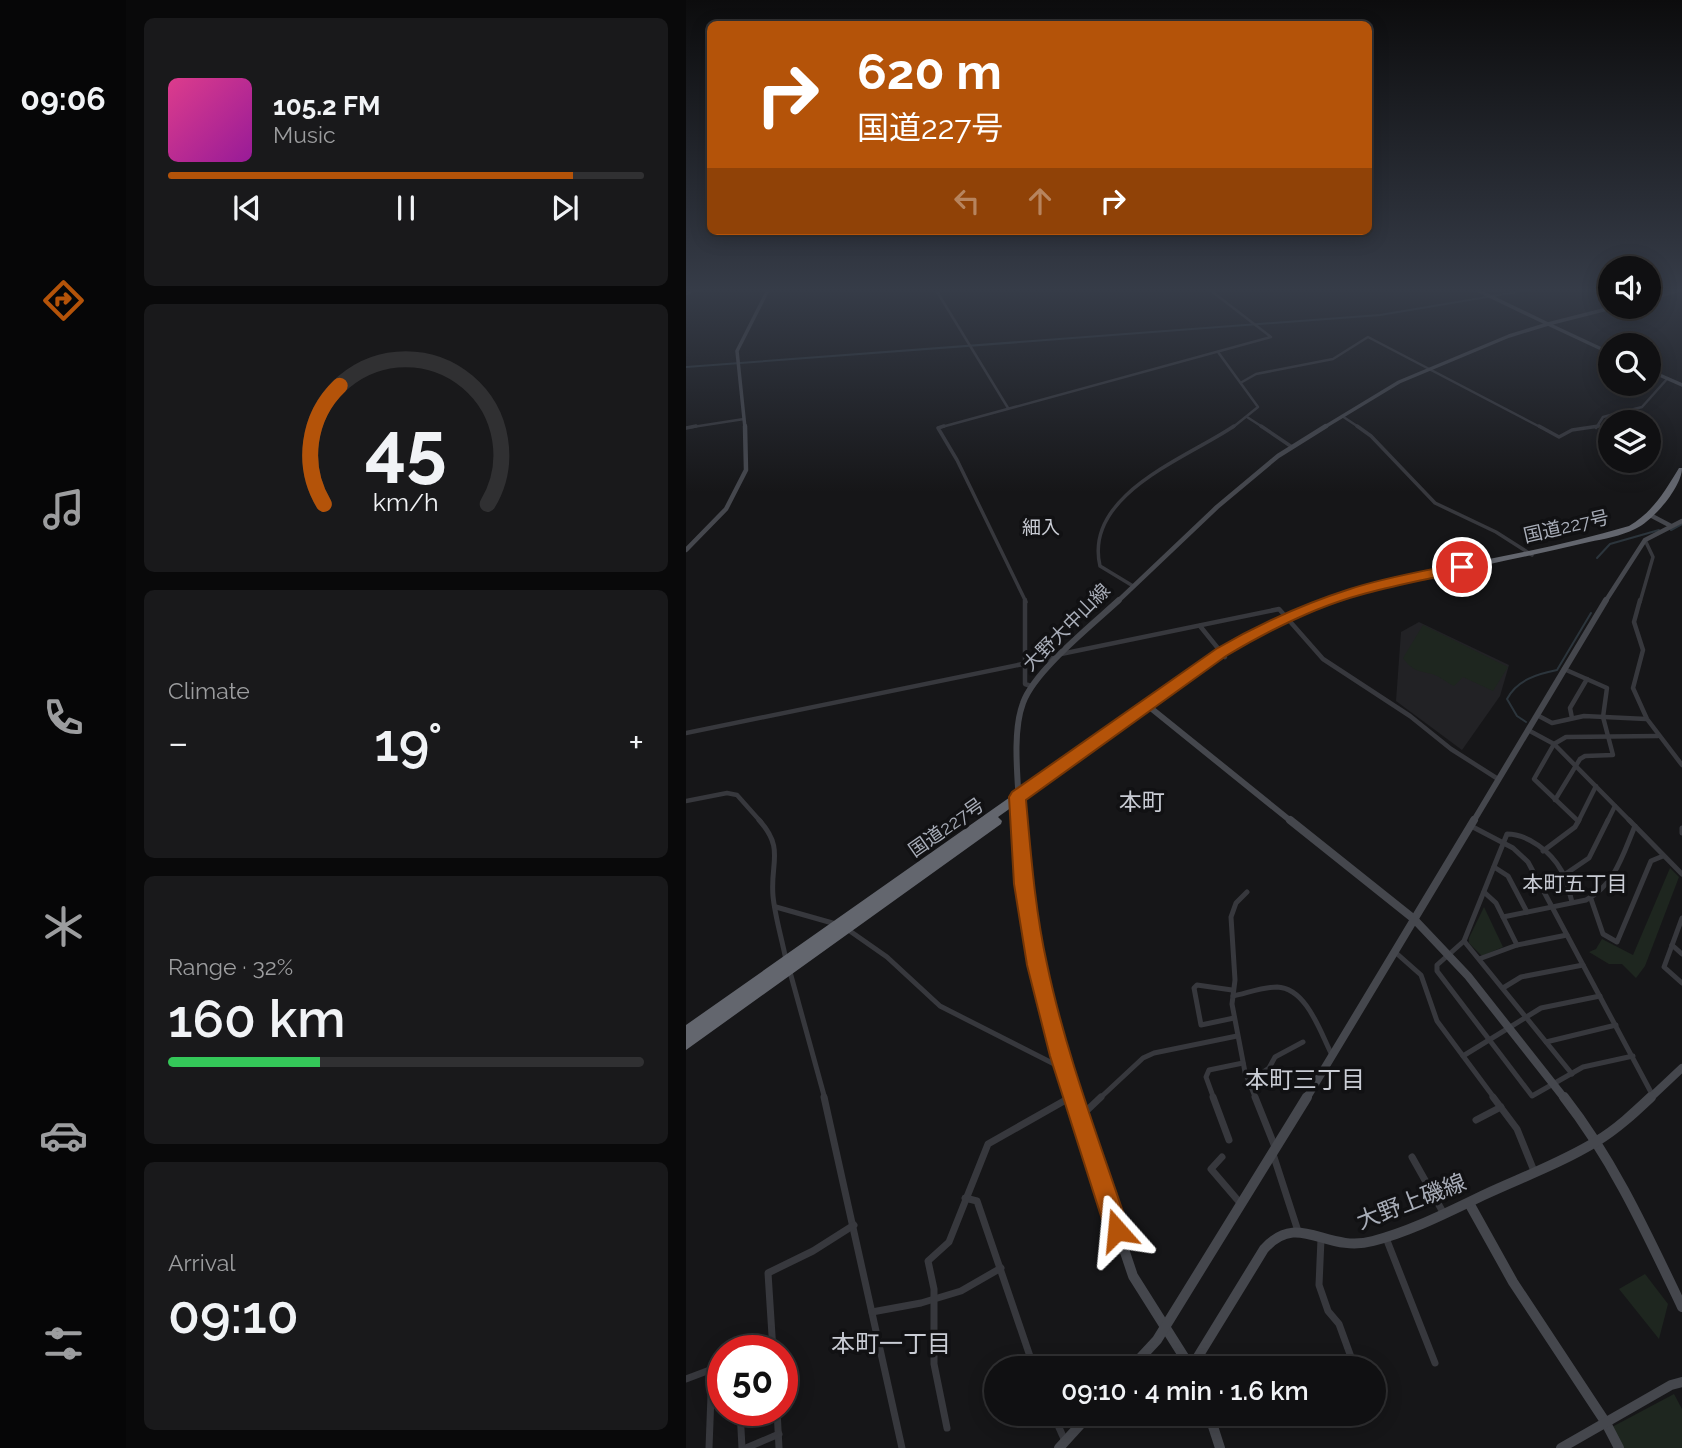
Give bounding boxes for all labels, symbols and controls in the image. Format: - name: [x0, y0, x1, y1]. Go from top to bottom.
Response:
- text: 620 m: [857, 43, 1002, 100]
- icon: right: [742, 49, 833, 140]
- text: 09:06: [20, 80, 106, 117]
- text: 105.2 FM: [273, 91, 380, 121]
- text: 国道227号: [857, 109, 1003, 146]
- text: Music: [273, 121, 336, 148]
- icon: left: [948, 182, 986, 220]
- icon: ahead: [1021, 182, 1059, 220]
- icon: right: [1094, 182, 1132, 220]
- icon: previous: [228, 189, 266, 227]
- icon: pause: [387, 189, 425, 227]
- icon: next: [546, 189, 584, 227]
- map controls: [1598, 256, 1661, 473]
- button: sound: [1598, 256, 1661, 319]
- icon: directions: [39, 276, 88, 325]
- button: search: [1598, 333, 1661, 396]
- text: 45: [365, 406, 447, 491]
- button: layers: [1598, 410, 1661, 473]
- icon: music: [39, 485, 88, 534]
- text: km/h: [373, 487, 439, 517]
- street label: 国道227号: [1521, 506, 1611, 546]
- district label: 細入: [1022, 516, 1060, 538]
- pin: [1432, 537, 1492, 597]
- icon: arrive: [1443, 548, 1481, 586]
- street label: 大野大中山線: [1018, 579, 1114, 675]
- text: Climate: [168, 677, 250, 704]
- icon: phone: [39, 693, 88, 742]
- text: 19°: [374, 712, 442, 773]
- text: −: [168, 720, 188, 765]
- text: +: [628, 720, 644, 765]
- district label: 本町: [1119, 788, 1165, 815]
- street label: 国道227号: [904, 793, 988, 861]
- district label: 本町五丁目: [1523, 871, 1628, 896]
- icon: climate: [39, 902, 88, 951]
- text: Range · 32%: [168, 953, 293, 980]
- text: 160 km: [168, 988, 346, 1049]
- district label: 本町三丁目: [1245, 1065, 1365, 1094]
- icon: car: [39, 1111, 88, 1160]
- street label: 大野上磯線: [1352, 1168, 1470, 1234]
- position arrow: [1080, 1193, 1154, 1267]
- text: Arrival: [168, 1249, 235, 1276]
- text: 09:10: [168, 1284, 299, 1345]
- icon: filters: [39, 1319, 88, 1368]
- district label: 本町一丁目: [831, 1329, 951, 1358]
- speed limit sign: 50: [707, 1335, 798, 1426]
- text: 09:10 · 4 min · 1.6 km: [1061, 1376, 1309, 1406]

